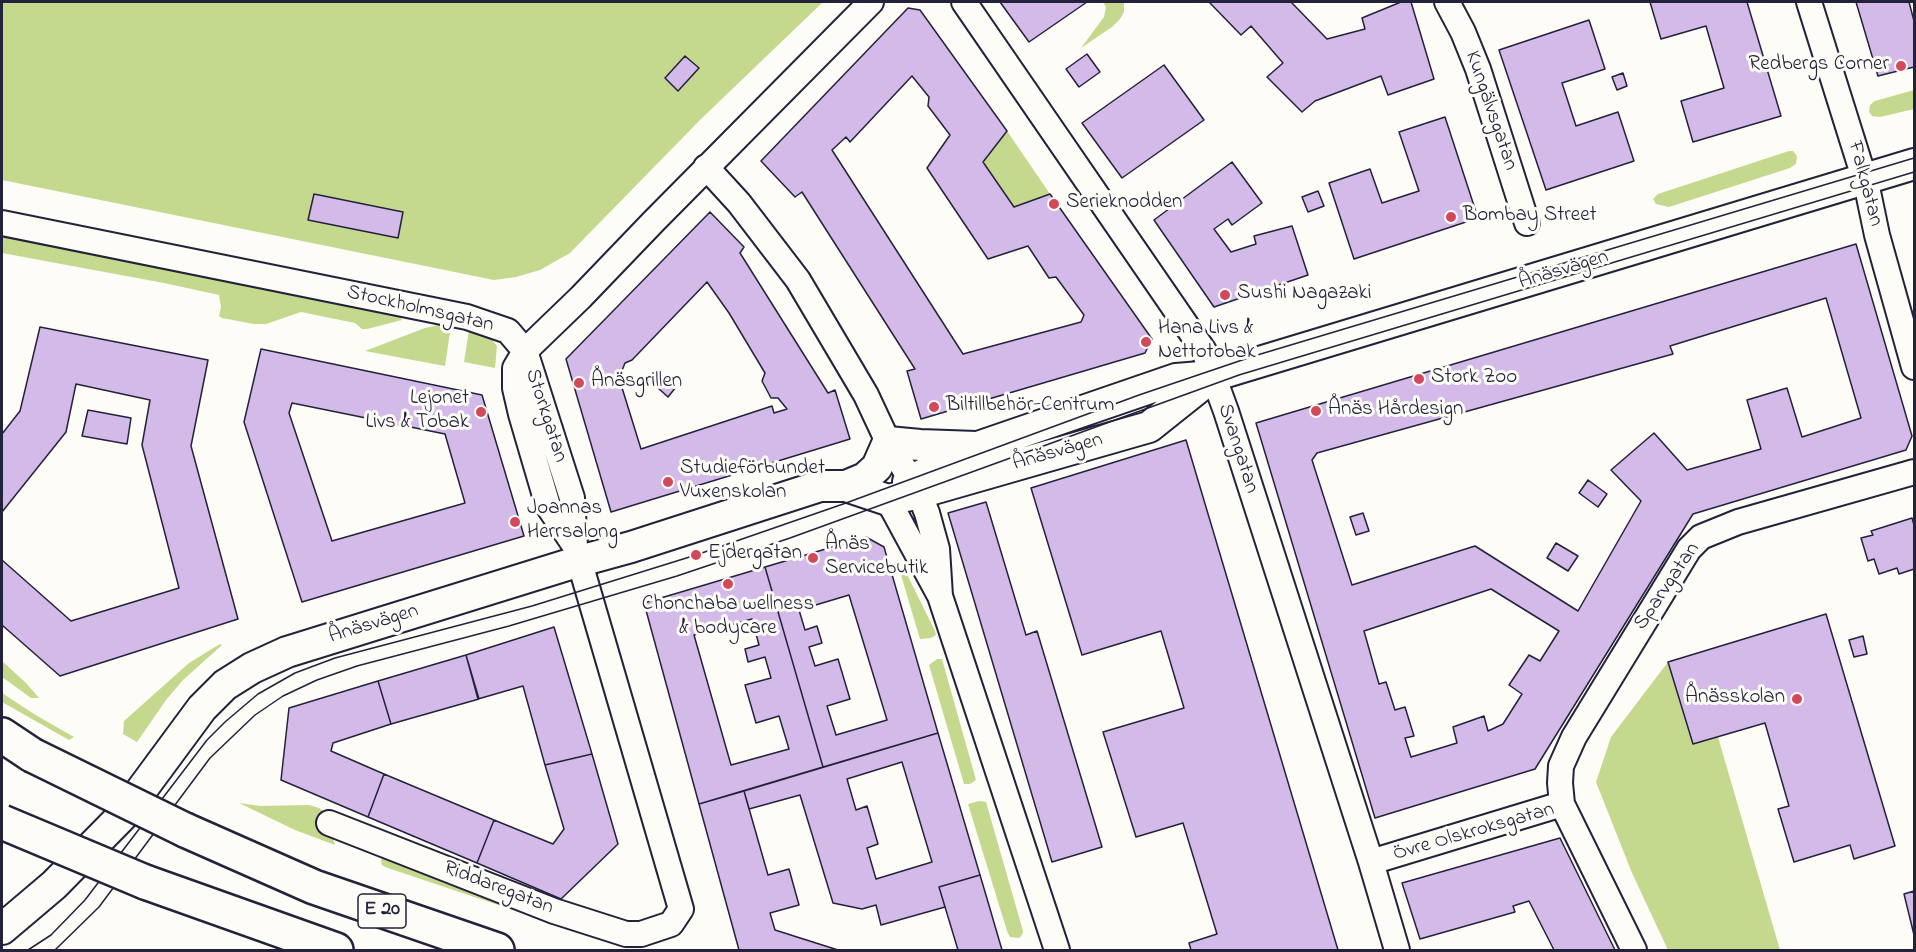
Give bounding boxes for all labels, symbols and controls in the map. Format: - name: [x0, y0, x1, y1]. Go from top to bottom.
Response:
- street label: Kungälvsgatan: [1458, 48, 1522, 174]
- place label: Redbergs Corner: [1749, 53, 1889, 79]
- marker: Redbergs Corner: [1894, 59, 1908, 73]
- street label: Falkgatan: [1841, 139, 1887, 229]
- place label: Serieknodden: [1066, 191, 1182, 217]
- marker: Serieknodden: [1047, 197, 1061, 211]
- place label: Bombay Street: [1463, 204, 1597, 230]
- marker: Bombay Street: [1444, 210, 1458, 224]
- street label: Ånäsvägen: [1516, 245, 1612, 297]
- street label: Stockholmsgatan: [344, 281, 496, 339]
- place label: Sushi Nagazaki: [1237, 282, 1372, 308]
- marker: Sushi Nagazaki: [1218, 288, 1232, 302]
- place label: Hana Livs & Nettotobak: [1158, 317, 1256, 367]
- marker: Hana Livs & Nettotobak: [1139, 335, 1153, 349]
- street label: Storkgatan: [518, 366, 572, 466]
- place label: Stork Zoo: [1431, 366, 1517, 392]
- place label: Ånäsgrillen: [591, 370, 682, 396]
- marker: Stork Zoo: [1412, 372, 1426, 386]
- marker: Ånäsgrillen: [572, 376, 586, 390]
- place label: Lejonet Livs & Tobak: [365, 387, 469, 437]
- place label: Biltillbehör-Centrum: [946, 394, 1114, 420]
- place label: Ånäs Hårdesign: [1328, 398, 1463, 424]
- marker: Biltillbehör-Centrum: [927, 400, 941, 414]
- street label: Svangatan: [1211, 401, 1263, 497]
- marker: Ånäs Hårdesign: [1309, 404, 1323, 418]
- marker: Lejonet Livs & Tobak: [474, 405, 488, 419]
- street label: Ånäsvägen: [1010, 428, 1106, 478]
- place label: Studieförbundet Vuxenskolan: [680, 457, 825, 507]
- marker: Studieförbundet Vuxenskolan: [661, 475, 675, 489]
- place label: Joannas Herrsalong: [527, 497, 618, 547]
- marker: Joannas Herrsalong: [508, 515, 522, 529]
- place label: Ånäs Servicebutik: [825, 533, 928, 583]
- street label: Sparvgatan: [1629, 538, 1707, 636]
- place label: Ejdergatan: [708, 542, 802, 568]
- marker: Ejdergatan: [689, 548, 703, 562]
- marker: Ånäs Servicebutik: [806, 551, 820, 565]
- marker: Chonchaba wellness & bodycare: [721, 577, 735, 591]
- place label: Chonchaba wellness & bodycare: [642, 593, 814, 643]
- street label: Ånäsvägen: [326, 599, 422, 651]
- place label: Ånässkolan: [1685, 686, 1785, 712]
- marker: Ånässkolan: [1790, 692, 1804, 706]
- street label: Övre Olskroksgatan: [1390, 798, 1558, 868]
- street label: Riddaregatan: [439, 856, 557, 922]
- road number: E 20: [358, 894, 406, 928]

